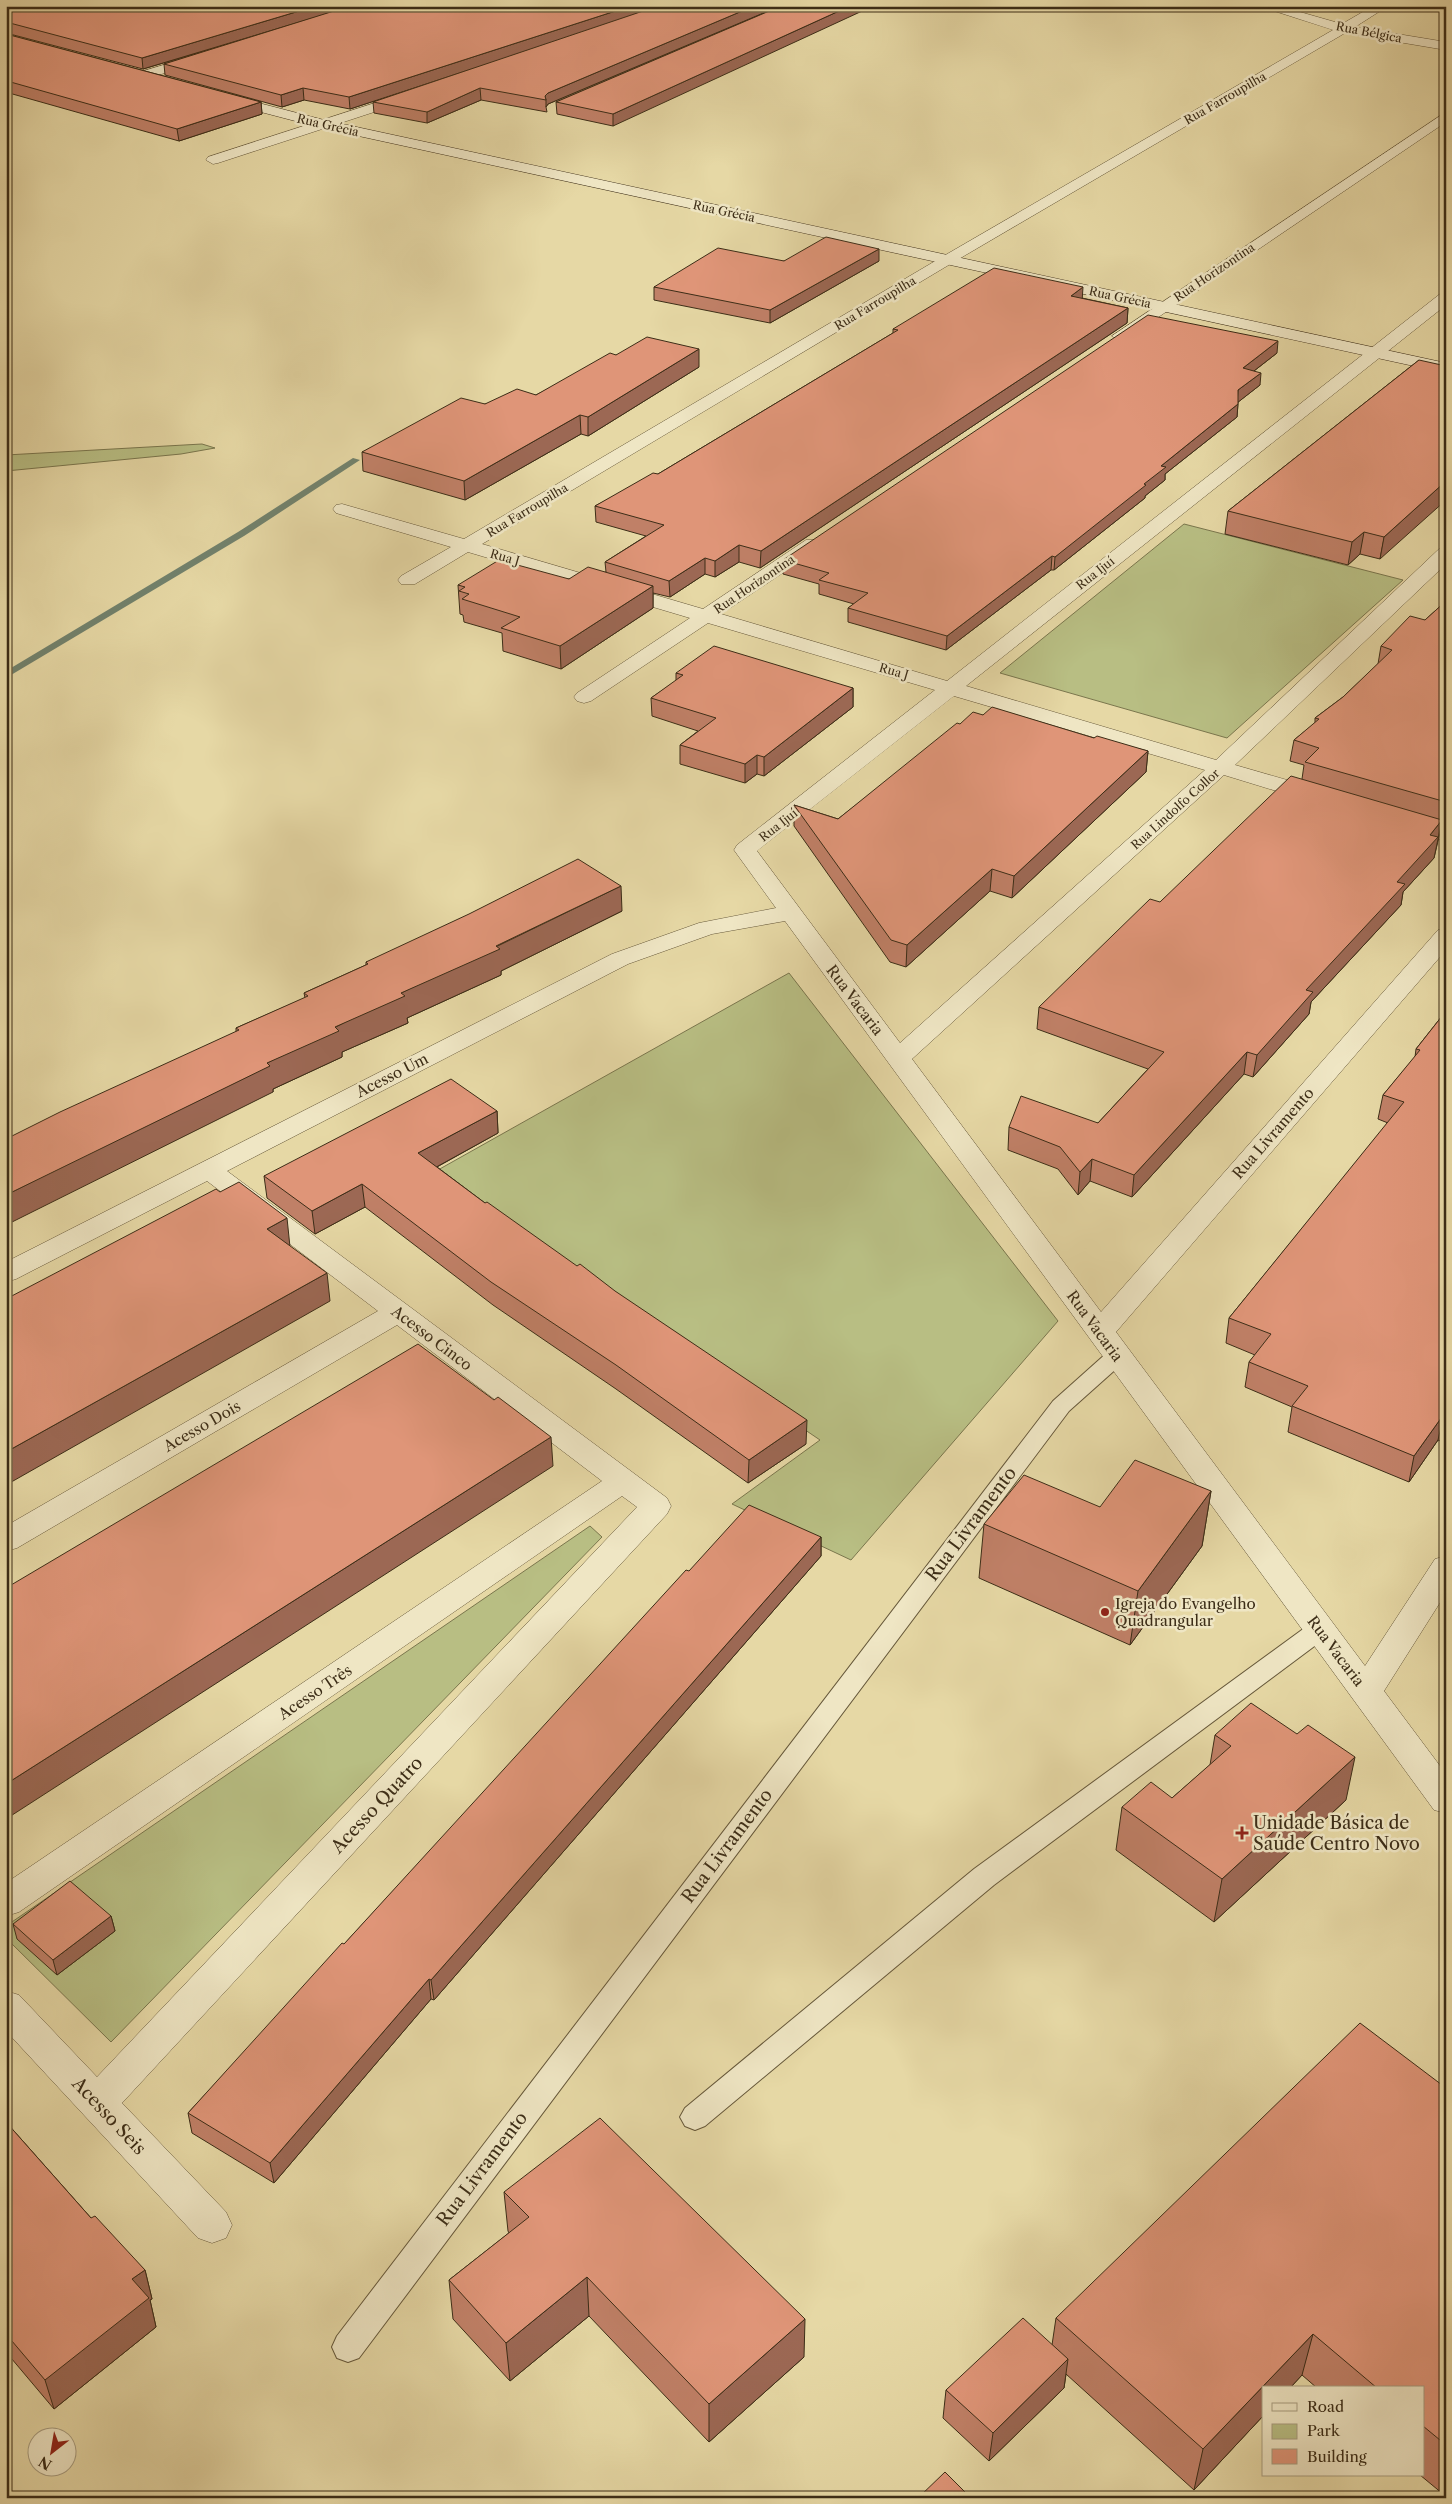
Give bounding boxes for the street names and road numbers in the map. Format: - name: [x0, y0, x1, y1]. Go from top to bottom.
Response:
- street label: Rua Bélgica: [1335, 18, 1404, 46]
- street label: Rua Farroupilha: [1181, 68, 1269, 128]
- street label: Rua Grécia: [296, 111, 361, 140]
- street label: Rua Grécia: [692, 197, 757, 225]
- street label: Rua Horizontina: [1171, 239, 1258, 305]
- street label: Rua Farroupilha: [832, 272, 919, 333]
- street label: Rua Grécia: [1088, 283, 1153, 311]
- street label: Rua Farroupilha: [484, 479, 571, 540]
- street label: Rua J: [489, 546, 521, 568]
- street label: Rua Horizontina: [711, 551, 798, 617]
- street label: Rua Ijuí: [1073, 553, 1117, 593]
- street label: Rua J: [878, 660, 910, 682]
- street label: Rua Lindolfo Collor: [1128, 765, 1222, 853]
- street label: Rua Ijuí: [756, 805, 800, 845]
- street label: Rua Vacaria: [822, 961, 888, 1039]
- street label: Acesso Um: [352, 1049, 431, 1102]
- street label: Rua Livramento: [1228, 1083, 1318, 1183]
- street label: Rua Vacaria: [1063, 1287, 1127, 1365]
- street label: Acesso Cinco: [387, 1301, 476, 1374]
- street label: Acesso Dois: [159, 1396, 244, 1456]
- street label: Rua Livramento: [921, 1462, 1021, 1586]
- street label: Rua Vacaria: [1303, 1612, 1369, 1690]
- street label: Acesso Três: [274, 1661, 355, 1724]
- street label: Acesso Quatro: [326, 1752, 427, 1859]
- street label: Rua Livramento: [677, 1784, 777, 1908]
- street label: Acesso Seis: [67, 2072, 151, 2159]
- street label: Rua Livramento: [432, 2107, 532, 2231]

